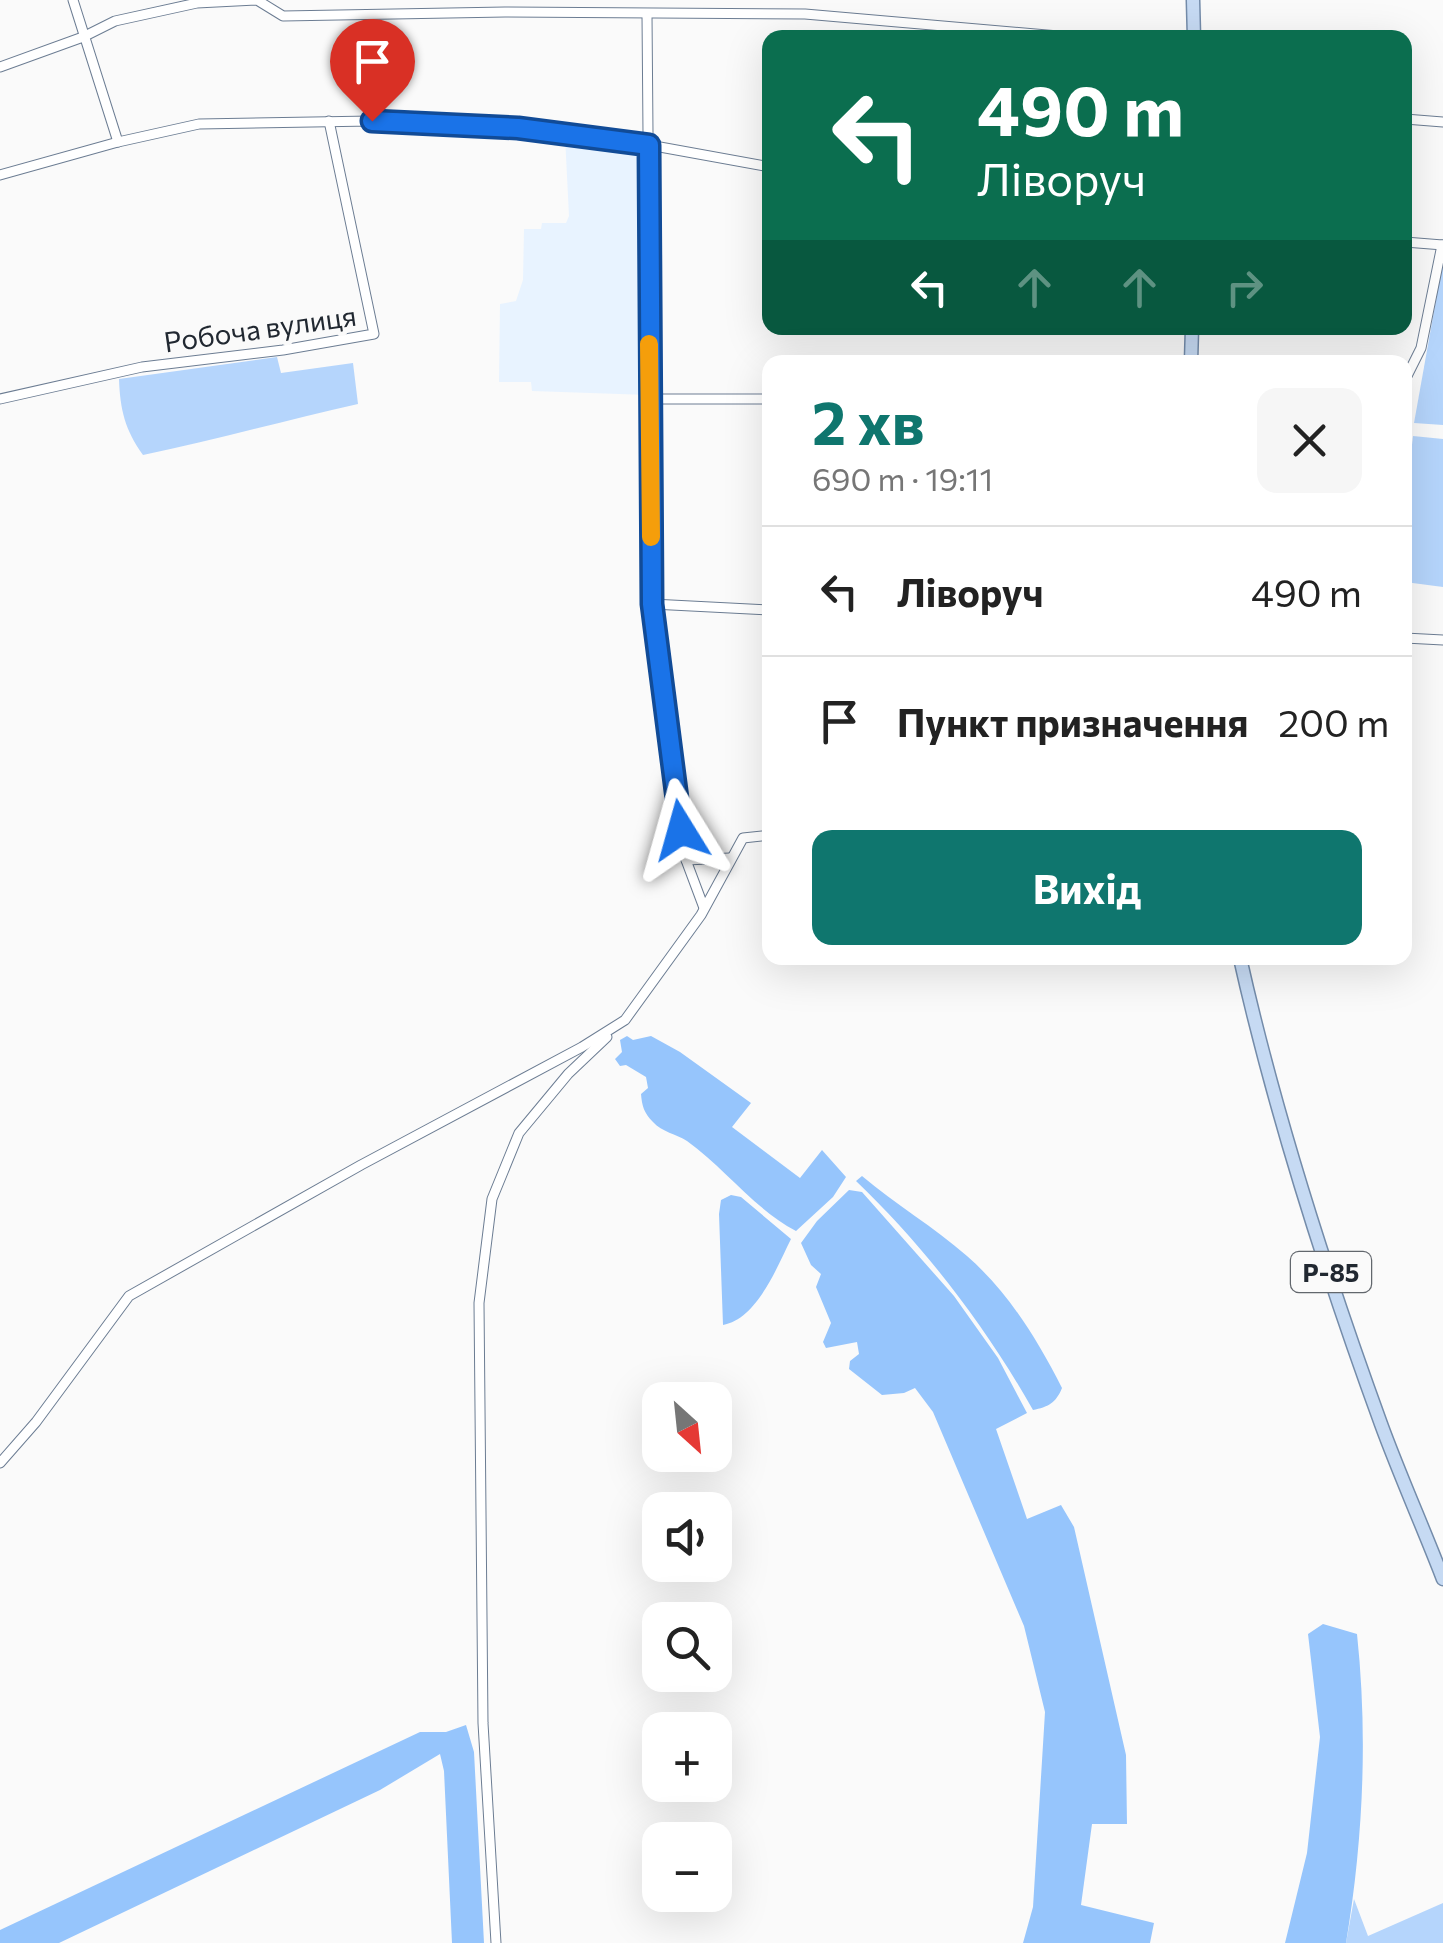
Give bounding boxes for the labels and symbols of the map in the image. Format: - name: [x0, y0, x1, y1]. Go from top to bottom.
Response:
- pin: [330, 19, 415, 122]
- street label: Робоча вулиця: [162, 298, 358, 358]
- position arrow: [629, 778, 733, 882]
- road number: Р-85: [1291, 1252, 1371, 1292]
- north arrow: [642, 1382, 732, 1472]

